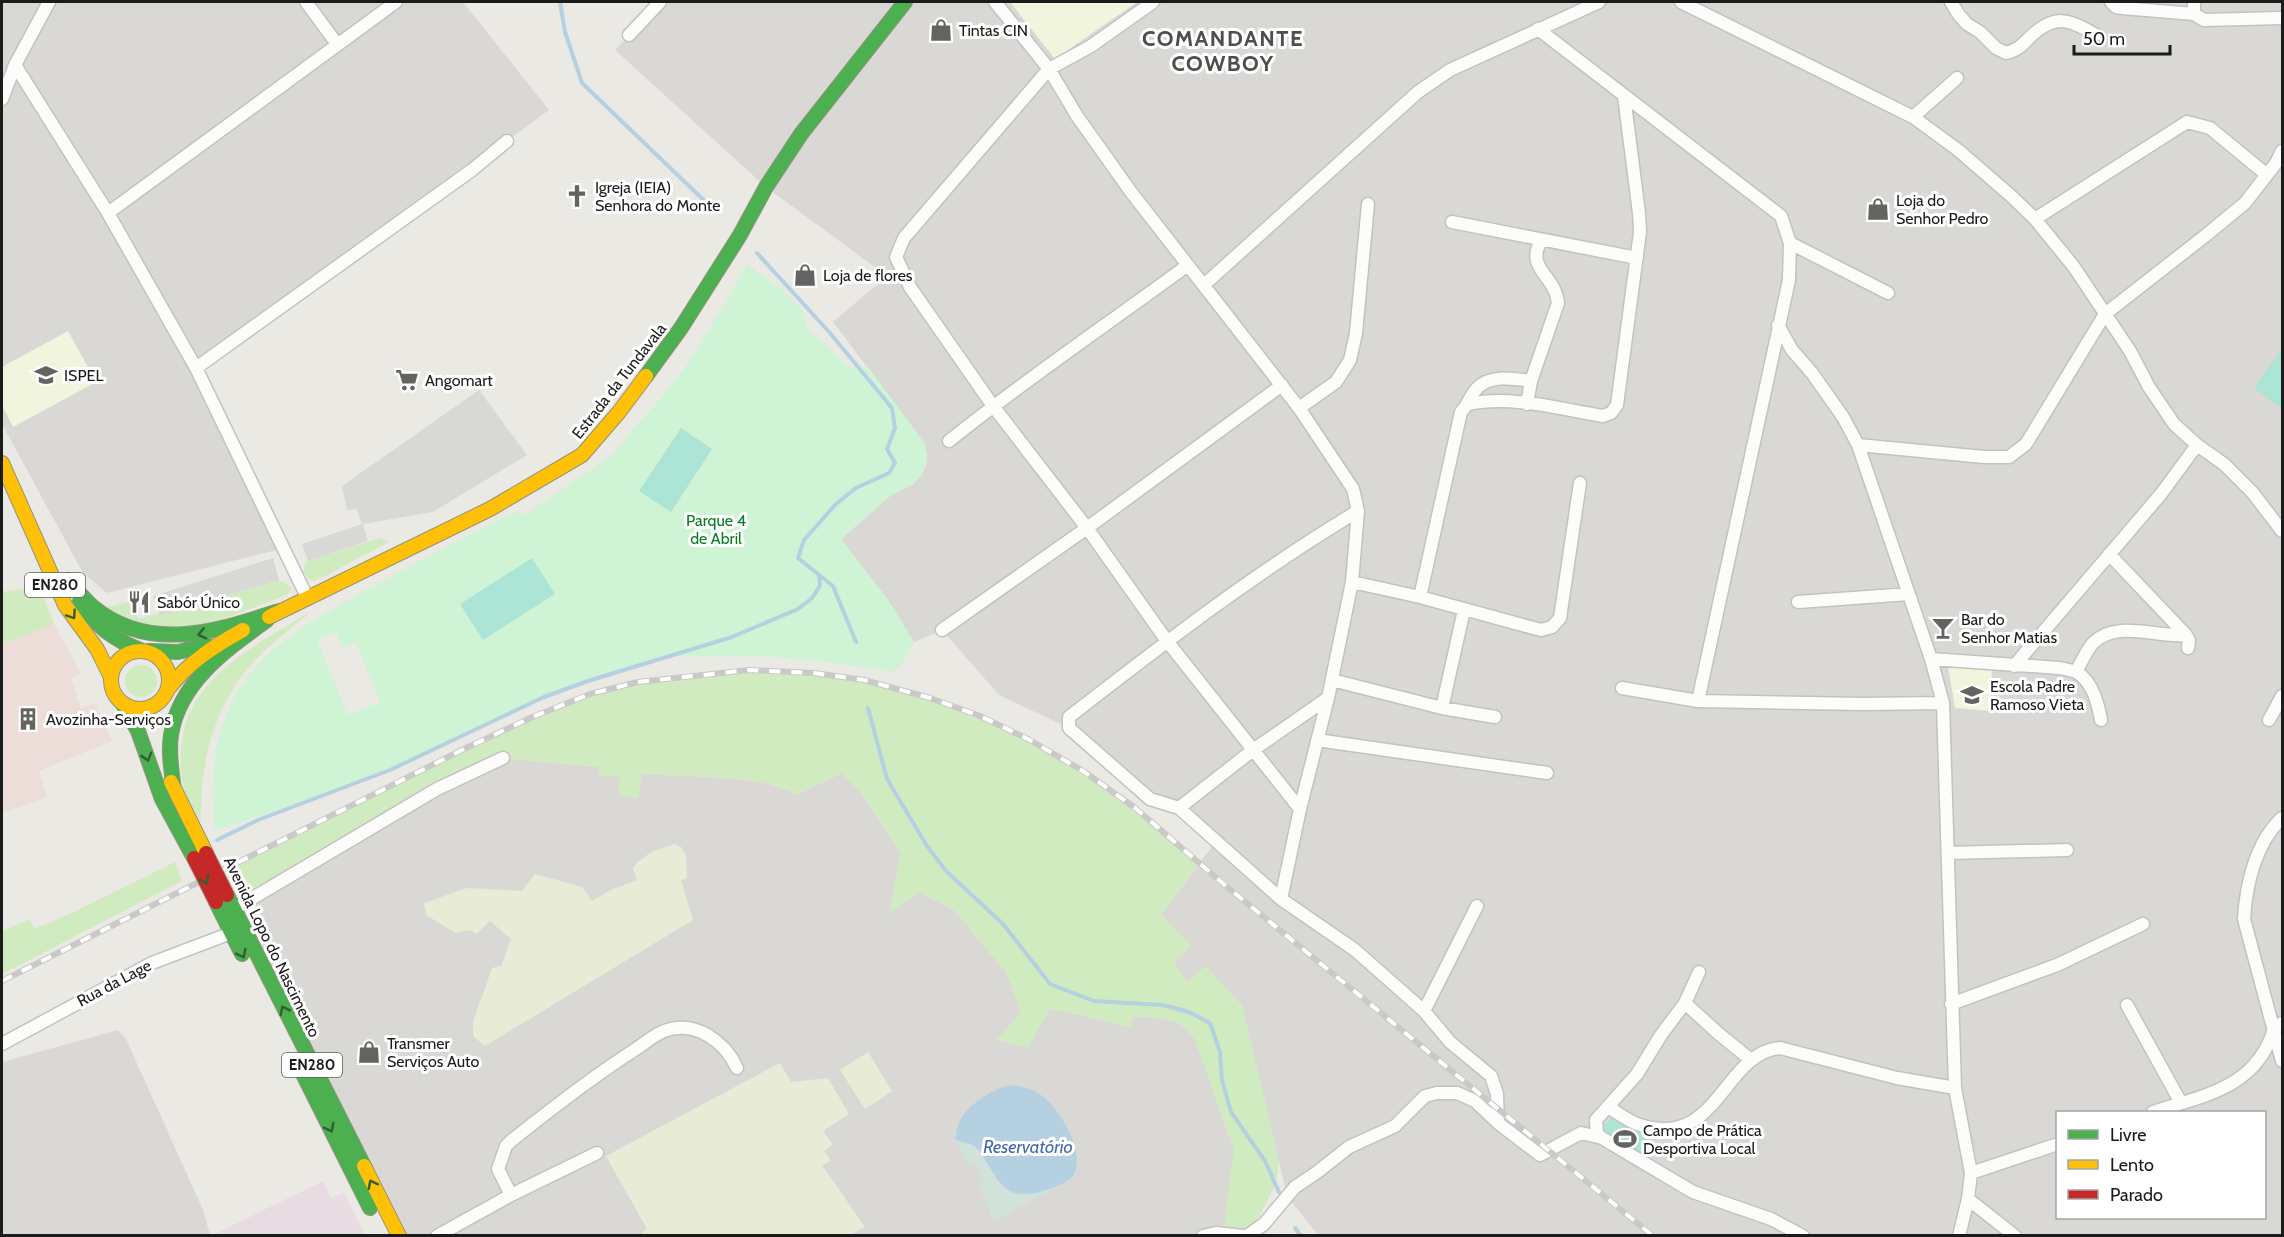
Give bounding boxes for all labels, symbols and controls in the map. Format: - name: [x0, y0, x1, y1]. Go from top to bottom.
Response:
- shop icon: Tintas CIN: [928, 17, 954, 43]
- scale bar: [2074, 18, 2170, 56]
- place label: Tintas CIN: [959, 21, 1028, 40]
- district label: COMANDANTE COWBOY: [1142, 25, 1304, 77]
- text: 50 m: [2083, 28, 2125, 50]
- place label: Igreja (IEIA) Senhora do Monte: [595, 178, 720, 215]
- church icon: Igreja (IEIA) Senhora do Monte: [564, 183, 590, 209]
- place label: Loja do Senhor Pedro: [1896, 191, 1988, 228]
- shop icon: Loja do Senhor Pedro: [1865, 196, 1891, 222]
- shop icon: Loja de flores: [792, 262, 818, 288]
- place label: Loja de flores: [823, 266, 913, 285]
- street label: Estrada da Tundavala: [568, 319, 670, 443]
- school or university icon: ISPEL: [33, 362, 59, 388]
- place label: ISPEL: [64, 366, 103, 385]
- supermarket icon: Angomart: [394, 367, 420, 393]
- place label: Angomart: [425, 371, 493, 390]
- park label: Parque 4 de Abril: [686, 511, 746, 548]
- road number: EN280: [25, 573, 85, 597]
- restaurant icon: Sabór Único: [126, 589, 152, 615]
- place label: Sabór Único: [157, 593, 240, 612]
- one-way arrow: [65, 608, 76, 619]
- place label: Bar do Senhor Matias: [1961, 610, 2057, 647]
- bar icon: Bar do Senhor Matias: [1930, 615, 1956, 641]
- one-way arrow: [198, 626, 208, 639]
- place label: Escola Padre Ramoso Vieta: [1990, 677, 2085, 714]
- school or university icon: Escola Padre Ramoso Vieta: [1959, 682, 1985, 708]
- building icon: Avozinha-Serviços: [15, 706, 41, 732]
- place label: Avozinha-Serviços: [46, 710, 171, 729]
- one-way arrow: [140, 751, 152, 762]
- street label: Avenida Lopo do Nascimento: [220, 854, 324, 1040]
- one-way arrow: [197, 874, 209, 885]
- one-way arrow: [235, 948, 246, 958]
- street label: Rua da Lage: [74, 956, 154, 1010]
- one-way arrow: [280, 1005, 291, 1016]
- place label: Transmer Serviços Auto: [387, 1034, 479, 1071]
- shop icon: Transmer Serviços Auto: [356, 1039, 382, 1065]
- road number: EN280: [282, 1053, 342, 1077]
- legend: [2056, 1111, 2266, 1219]
- place label: Campo de Prática Desportiva Local: [1643, 1121, 1762, 1158]
- one-way arrow: [322, 1122, 334, 1133]
- text: Livre: [2110, 1124, 2146, 1146]
- sports icon: Campo de Prática Desportiva Local: [1612, 1126, 1638, 1152]
- water label: Reservatório: [983, 1136, 1073, 1158]
- text: Lento: [2110, 1154, 2154, 1176]
- one-way arrow: [368, 1179, 379, 1190]
- text: Parado: [2110, 1184, 2163, 1206]

